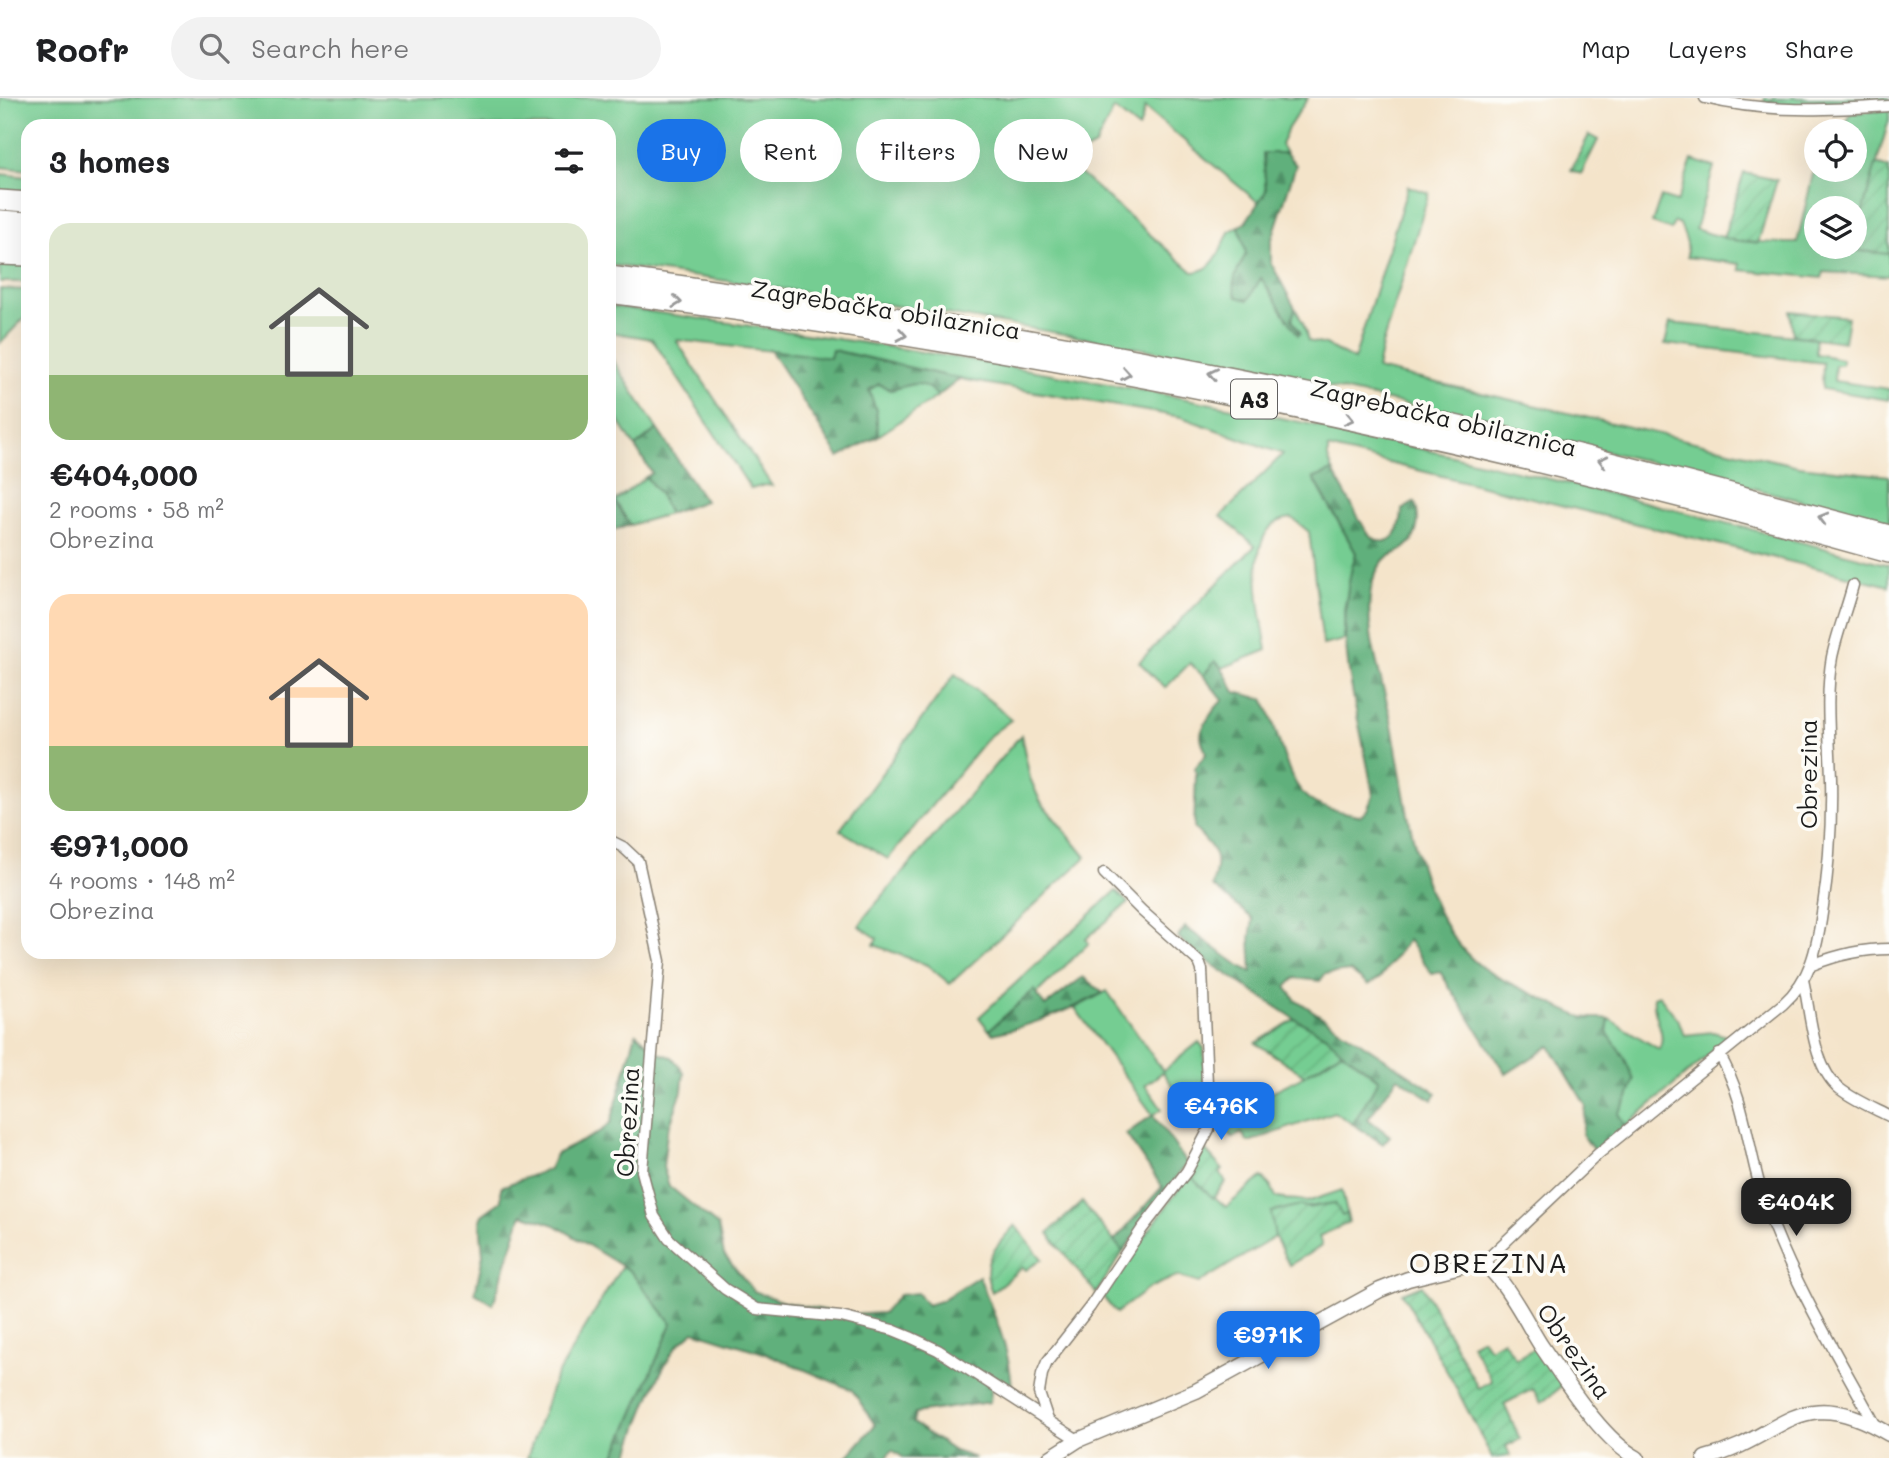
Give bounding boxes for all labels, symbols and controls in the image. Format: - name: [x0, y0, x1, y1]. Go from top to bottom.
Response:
- search box: [171, 17, 661, 80]
- text: Roofr: [35, 27, 129, 70]
- icon: search: [195, 29, 233, 67]
- text: Search here: [251, 31, 409, 65]
- text: Map: [1582, 33, 1630, 64]
- text: Layers: [1668, 33, 1747, 64]
- text: Share: [1785, 33, 1854, 64]
- chip: Buy: [637, 119, 726, 182]
- chip: Rent: [740, 119, 842, 182]
- chip: Filters: [856, 119, 980, 182]
- chip: New: [994, 119, 1093, 182]
- map controls: [1804, 119, 1867, 259]
- button: locate: [1804, 119, 1867, 182]
- text: 3 homes: [49, 141, 170, 181]
- icon: filters: [550, 142, 588, 180]
- button: layers: [1804, 196, 1867, 259]
- icon: home: [256, 269, 382, 395]
- street label: Zagrebačka obilaznica: [749, 272, 1023, 346]
- one-way arrow: [671, 294, 683, 309]
- one-way arrow: [896, 327, 908, 342]
- one-way arrow: [1120, 366, 1132, 381]
- one-way arrow: [1207, 368, 1219, 383]
- street label: Zagrebačka obilaznica: [1308, 371, 1580, 463]
- road number: A3: [1231, 380, 1277, 418]
- one-way arrow: [1343, 411, 1355, 425]
- text: €404,000: [49, 454, 198, 494]
- one-way arrow: [1597, 454, 1609, 469]
- text: 2 rooms · 58 m²: [49, 494, 224, 524]
- one-way arrow: [1817, 511, 1829, 526]
- text: Obrezina: [49, 524, 155, 554]
- icon: home: [256, 640, 382, 766]
- street label: Obrezina: [1792, 719, 1823, 829]
- text: €971,000: [49, 825, 188, 865]
- text: 4 rooms · 148 m²: [49, 865, 235, 895]
- text: Obrezina: [49, 895, 155, 925]
- street label: Obrezina: [609, 1066, 645, 1178]
- pin: €476K: [1172, 1082, 1270, 1142]
- text: €476K: [1183, 1090, 1259, 1120]
- pin: €404K: [1747, 1178, 1845, 1238]
- text: €404K: [1757, 1186, 1835, 1216]
- district label: OBREZINA: [1409, 1244, 1569, 1280]
- street label: Obrezina: [1531, 1297, 1619, 1405]
- pin: €971K: [1219, 1312, 1317, 1371]
- text: €971K: [1233, 1319, 1303, 1349]

